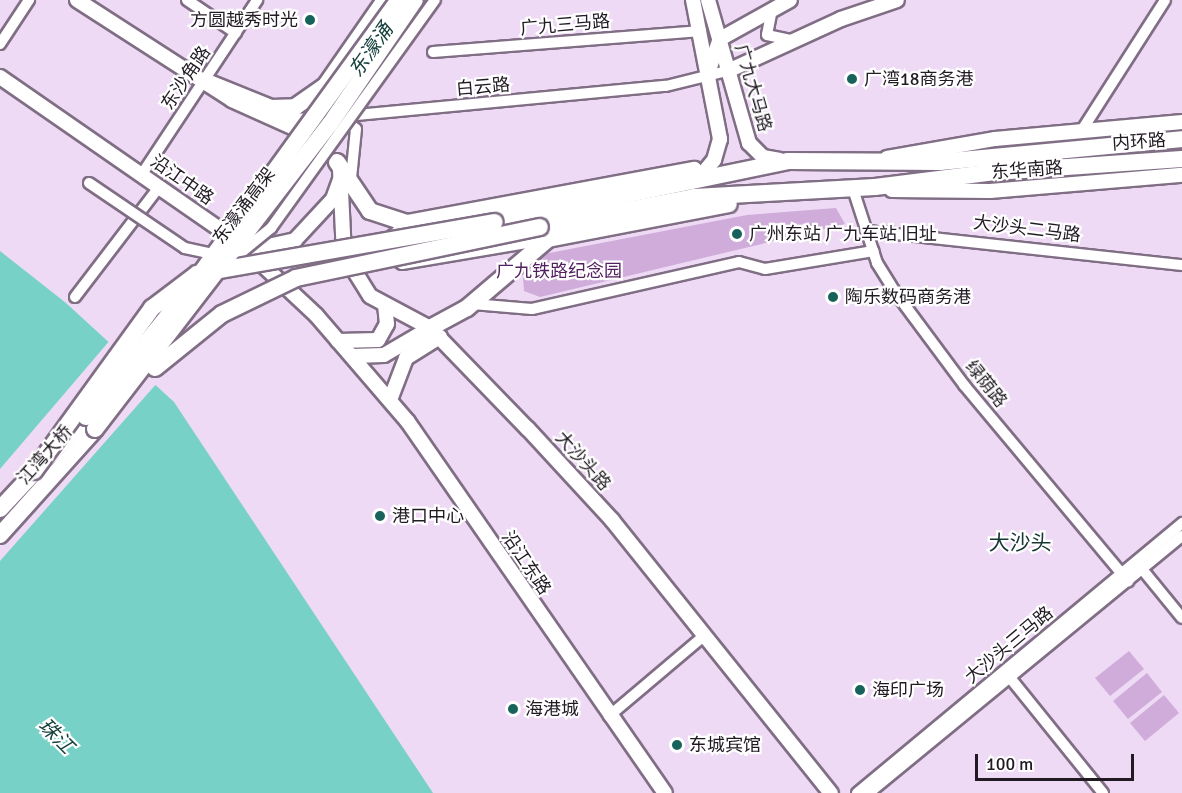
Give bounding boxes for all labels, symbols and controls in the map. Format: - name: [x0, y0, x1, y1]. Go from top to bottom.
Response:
- place label: 方圆越秀时光: [190, 9, 298, 31]
- street label: 广九三马路: [519, 10, 611, 40]
- marker: 方圆越秀时光: [303, 13, 317, 27]
- water label: 东濠涌: [344, 19, 398, 81]
- street label: 东沙角路: [157, 42, 215, 114]
- street label: 广九大马路: [730, 42, 776, 134]
- place label: 广湾18商务港: [864, 68, 973, 90]
- marker: 广湾18商务港: [845, 72, 859, 86]
- street label: 白云路: [455, 74, 511, 100]
- street label: 内环路: [1111, 129, 1167, 155]
- street label: 沿江中路: [146, 151, 218, 209]
- street label: 东华南路: [990, 157, 1064, 183]
- street label: 东濠涌高架: [208, 164, 280, 248]
- street label: 大沙头二马路: [972, 212, 1082, 246]
- place label: 广州东站 广九车站 旧址: [749, 223, 937, 245]
- marker: 广州东站 广九车站 旧址: [730, 227, 744, 241]
- park label: 广九铁路纪念园: [496, 260, 622, 282]
- place label: 陶乐数码商务港: [845, 286, 971, 308]
- marker: 陶乐数码商务港: [826, 290, 840, 304]
- street label: 绿荫路: [961, 356, 1011, 412]
- street label: 江湾大桥: [13, 421, 77, 489]
- street label: 大沙头路: [551, 427, 615, 495]
- place label: 港口中心: [392, 505, 464, 527]
- marker: 港口中心: [373, 509, 387, 523]
- street label: 沿江东路: [497, 527, 555, 599]
- district label: 大沙头: [989, 530, 1051, 556]
- street label: 大沙头三马路: [961, 602, 1057, 688]
- place label: 海印广场: [872, 679, 944, 701]
- marker: 海印广场: [853, 683, 867, 697]
- place label: 海港城: [525, 698, 579, 720]
- marker: 海港城: [506, 702, 520, 716]
- water label: 珠江: [33, 713, 79, 759]
- place label: 东城宾馆: [689, 734, 761, 756]
- marker: 东城宾馆: [670, 738, 684, 752]
- scale bar: [978, 742, 1137, 780]
- text: 100 m: [986, 753, 1033, 775]

